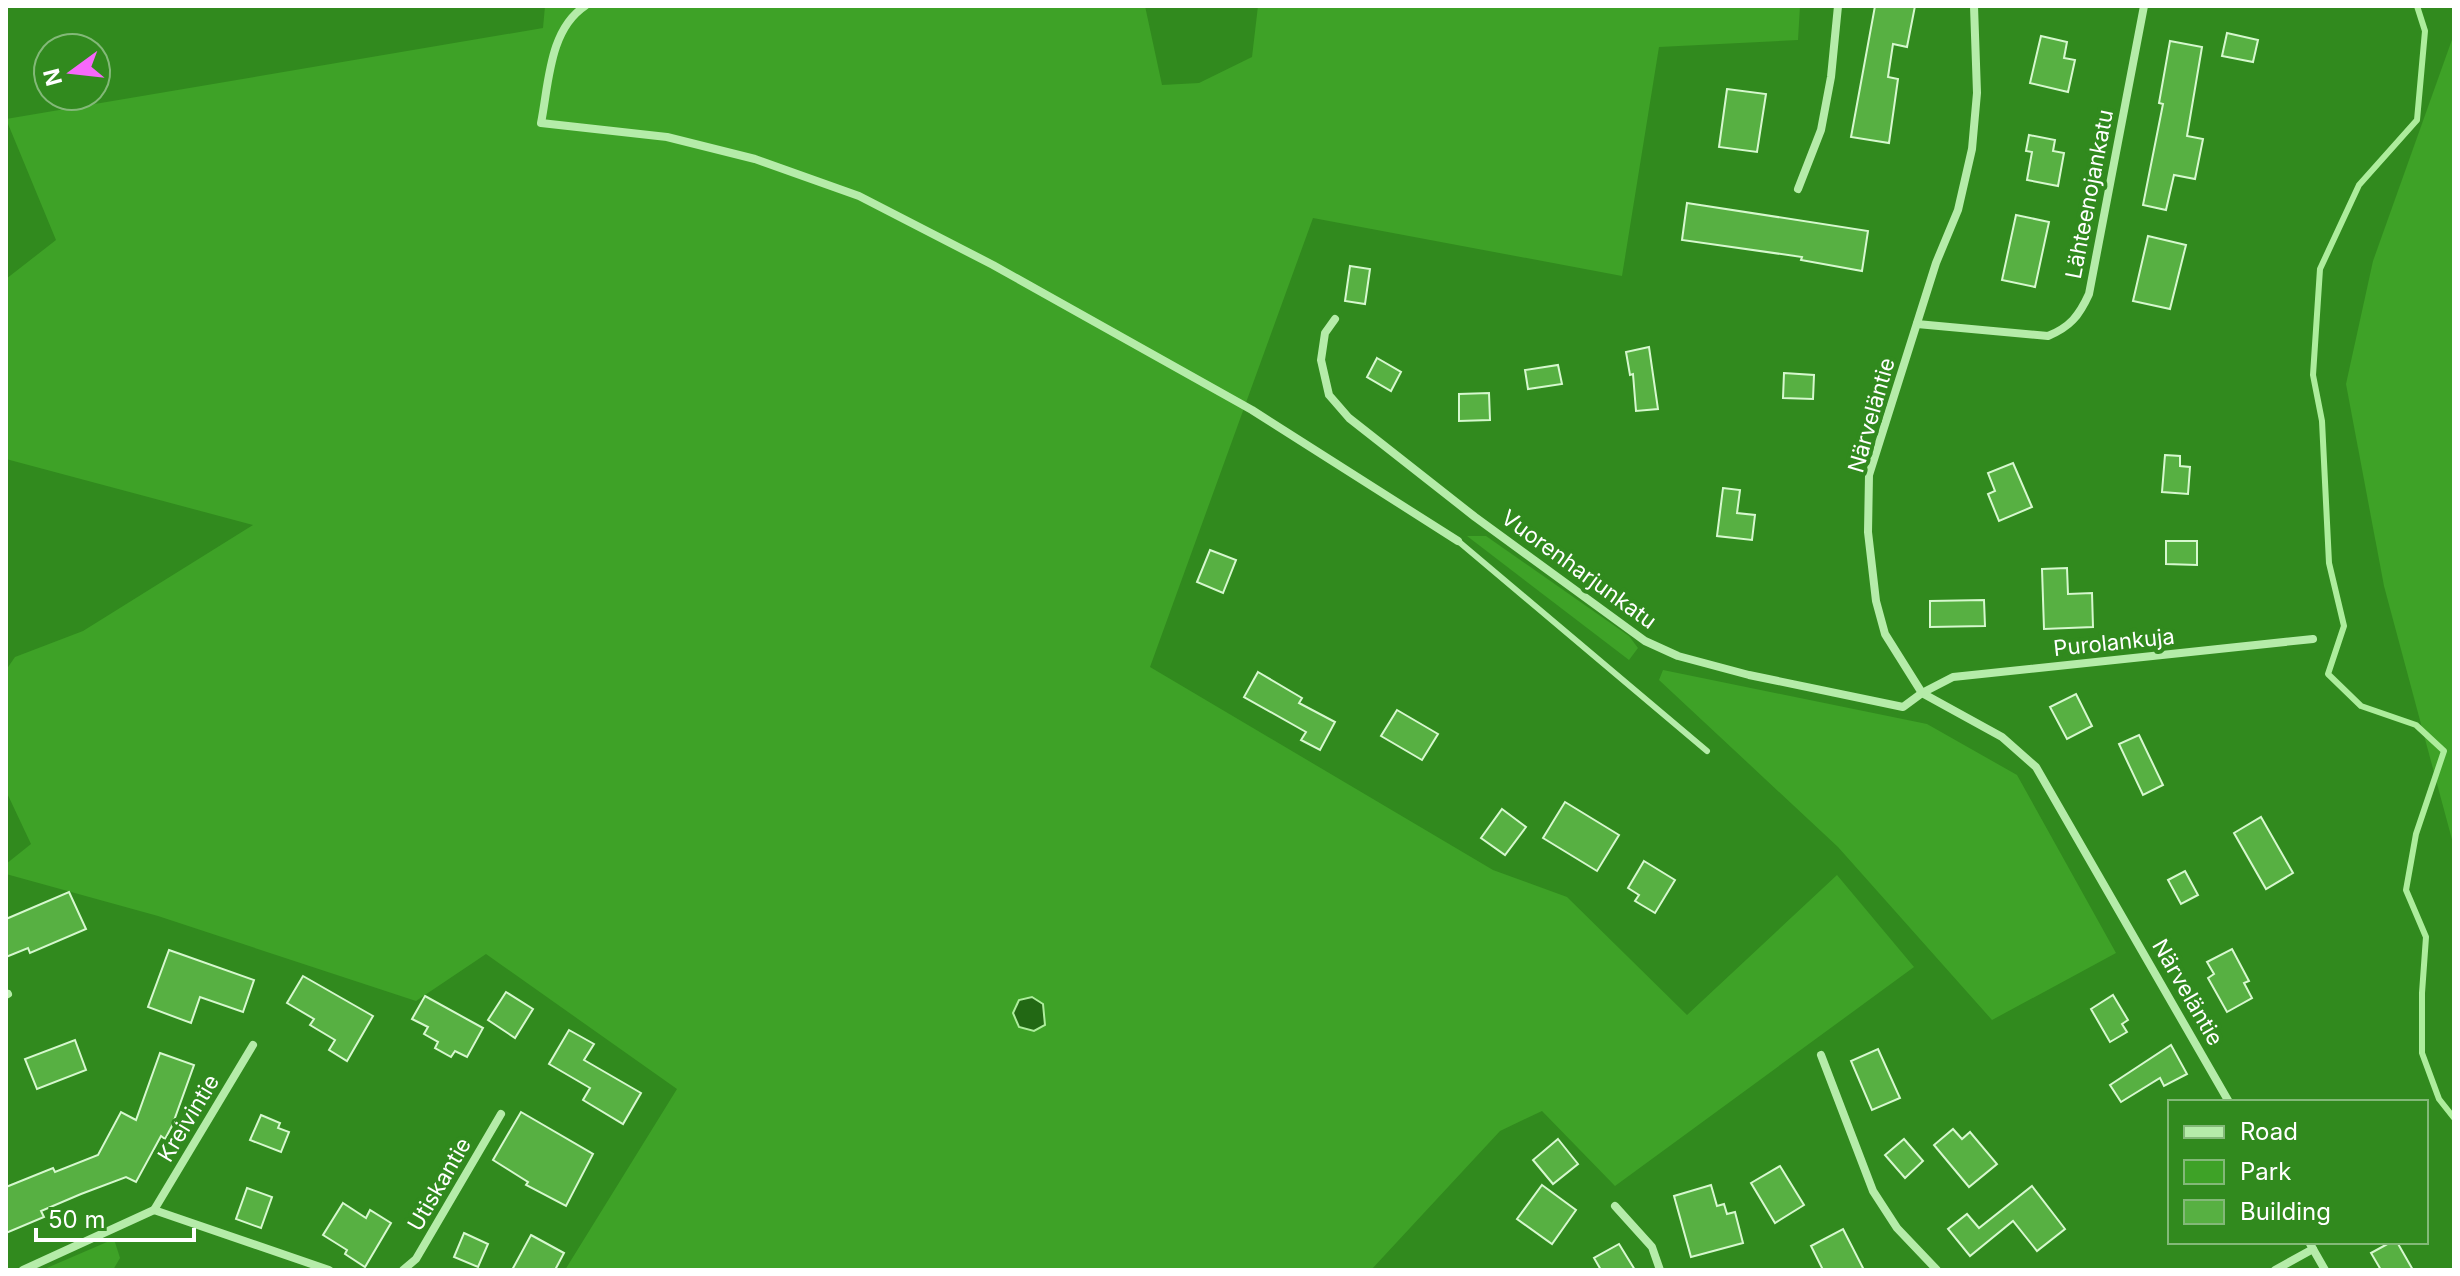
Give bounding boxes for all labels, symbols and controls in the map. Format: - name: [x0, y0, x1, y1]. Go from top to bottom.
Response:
- north arrow: [32, 32, 112, 112]
- text: N: [38, 66, 67, 89]
- street label: Lähteenojankatu: [2060, 107, 2118, 281]
- street label: Närveläntie: [1842, 355, 1900, 475]
- street label: Vuorenharjunkatu: [1496, 504, 1662, 634]
- street label: Purolankuja: [2052, 623, 2176, 661]
- street label: Närveläntie: [2147, 934, 2229, 1050]
- street label: Kreivintie: [152, 1070, 224, 1166]
- legend: [2168, 1100, 2428, 1244]
- text: Road: [2240, 1117, 2298, 1146]
- street label: Utiskantie: [402, 1133, 476, 1235]
- text: Park: [2240, 1157, 2291, 1186]
- scale bar: [36, 1192, 194, 1242]
- text: Building: [2240, 1197, 2331, 1226]
- text: 50 m: [48, 1205, 106, 1234]

